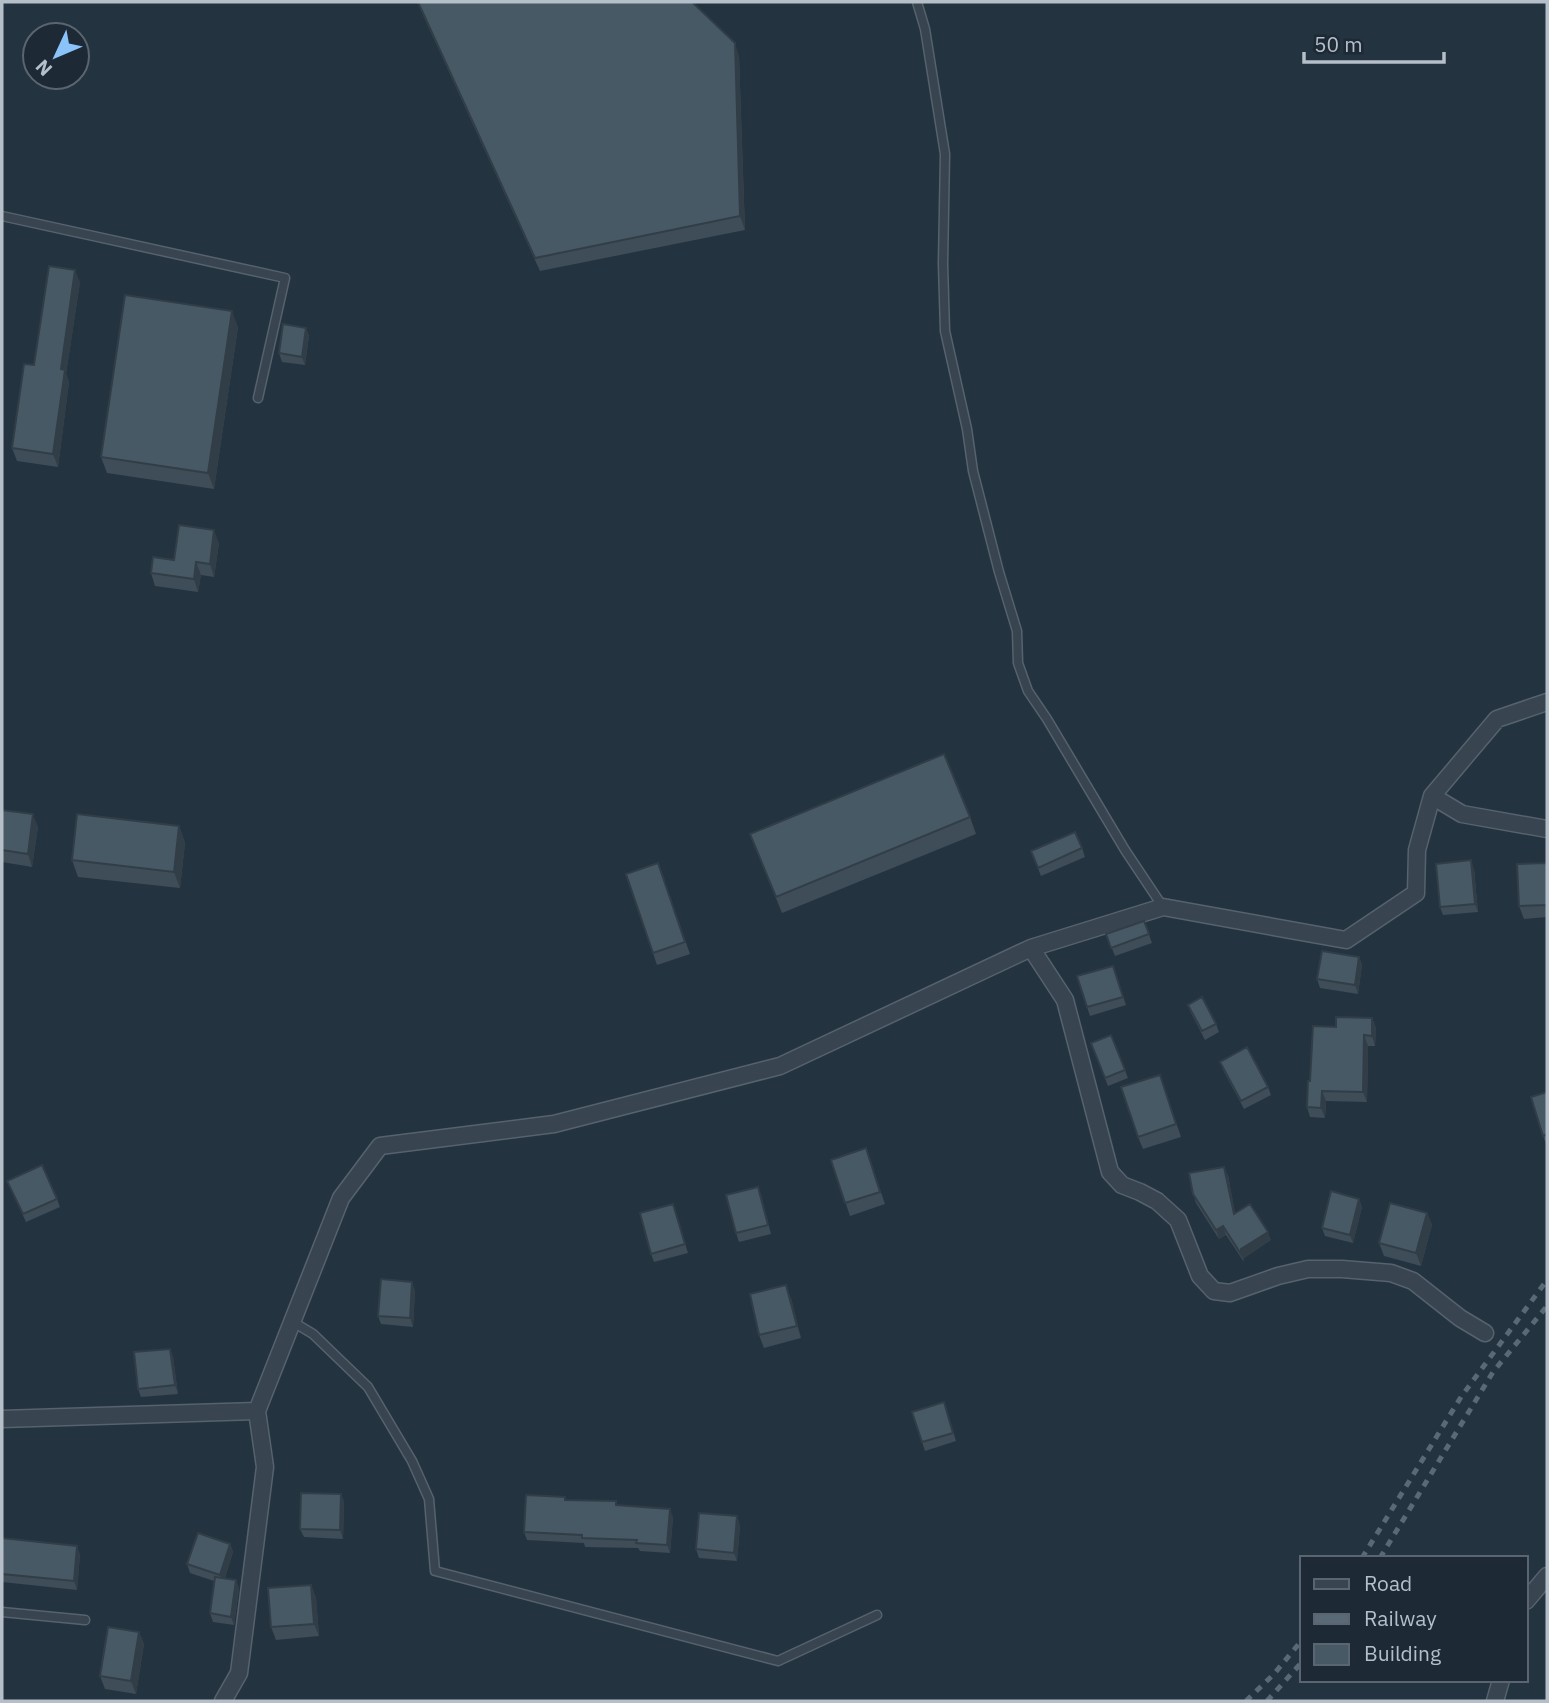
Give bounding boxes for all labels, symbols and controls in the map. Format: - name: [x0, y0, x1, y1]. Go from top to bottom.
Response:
- north arrow: [21, 21, 91, 91]
- scale bar: [1304, 21, 1444, 65]
- text: 50 m: [1314, 30, 1363, 58]
- text: N: [30, 55, 57, 81]
- legend: [1300, 1556, 1528, 1682]
- text: Road: [1364, 1569, 1412, 1597]
- text: Railway: [1364, 1604, 1437, 1632]
- text: Building: [1364, 1639, 1441, 1667]

